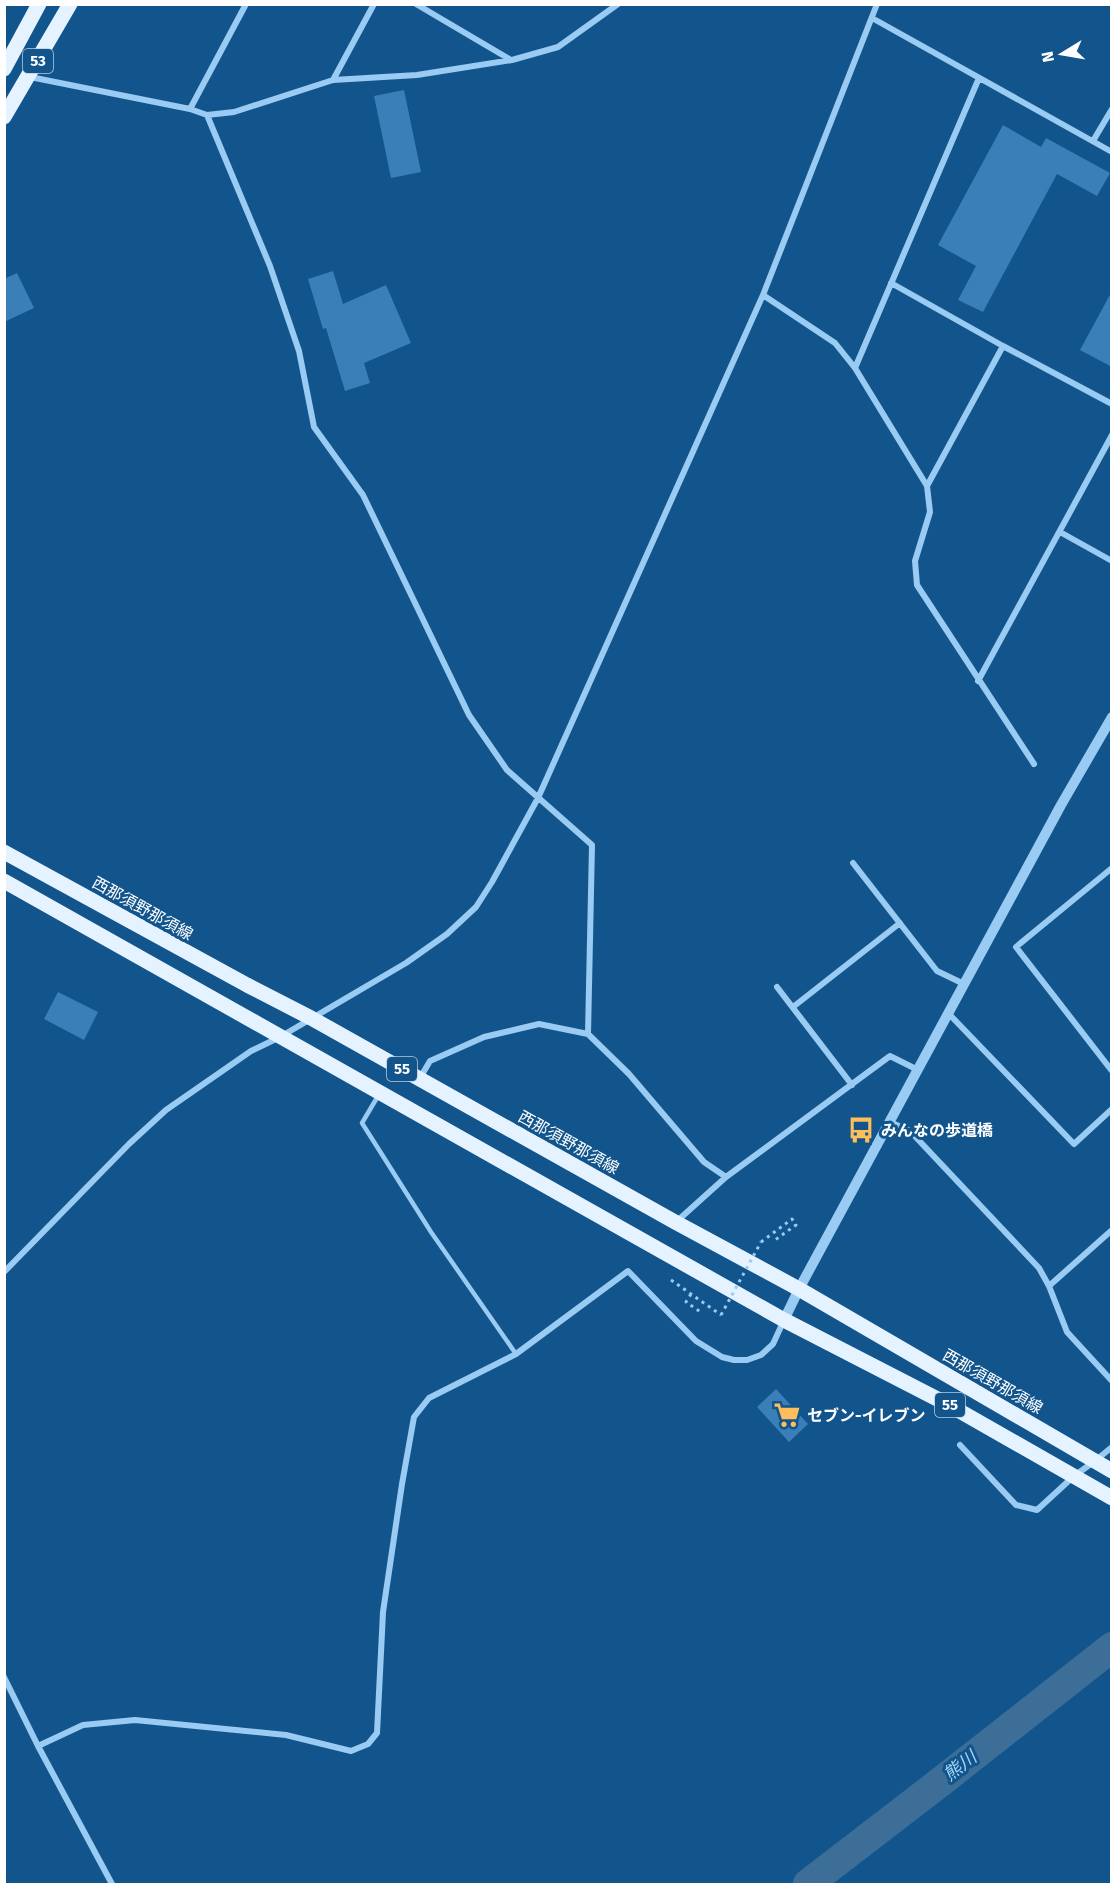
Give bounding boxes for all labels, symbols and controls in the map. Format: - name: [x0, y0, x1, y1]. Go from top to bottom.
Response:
- north arrow: [1032, 24, 1092, 84]
- road number: 53: [23, 49, 53, 73]
- text: N: [1037, 50, 1058, 64]
- street label: 西那須野那須線: [89, 873, 196, 944]
- road number: 55: [387, 1057, 417, 1081]
- street label: 西那須野那須線: [515, 1107, 622, 1178]
- bus stop icon: みんなの歩道橋: [846, 1115, 876, 1145]
- place label: みんなの歩道橋: [881, 1121, 993, 1140]
- street label: 西那須野那須線: [939, 1345, 1046, 1418]
- road number: 55: [935, 1393, 965, 1417]
- supermarket icon: セブン-イレブン: [772, 1400, 802, 1430]
- place label: セブン-イレブン: [807, 1406, 926, 1425]
- water label: 熊川: [939, 1745, 983, 1786]

